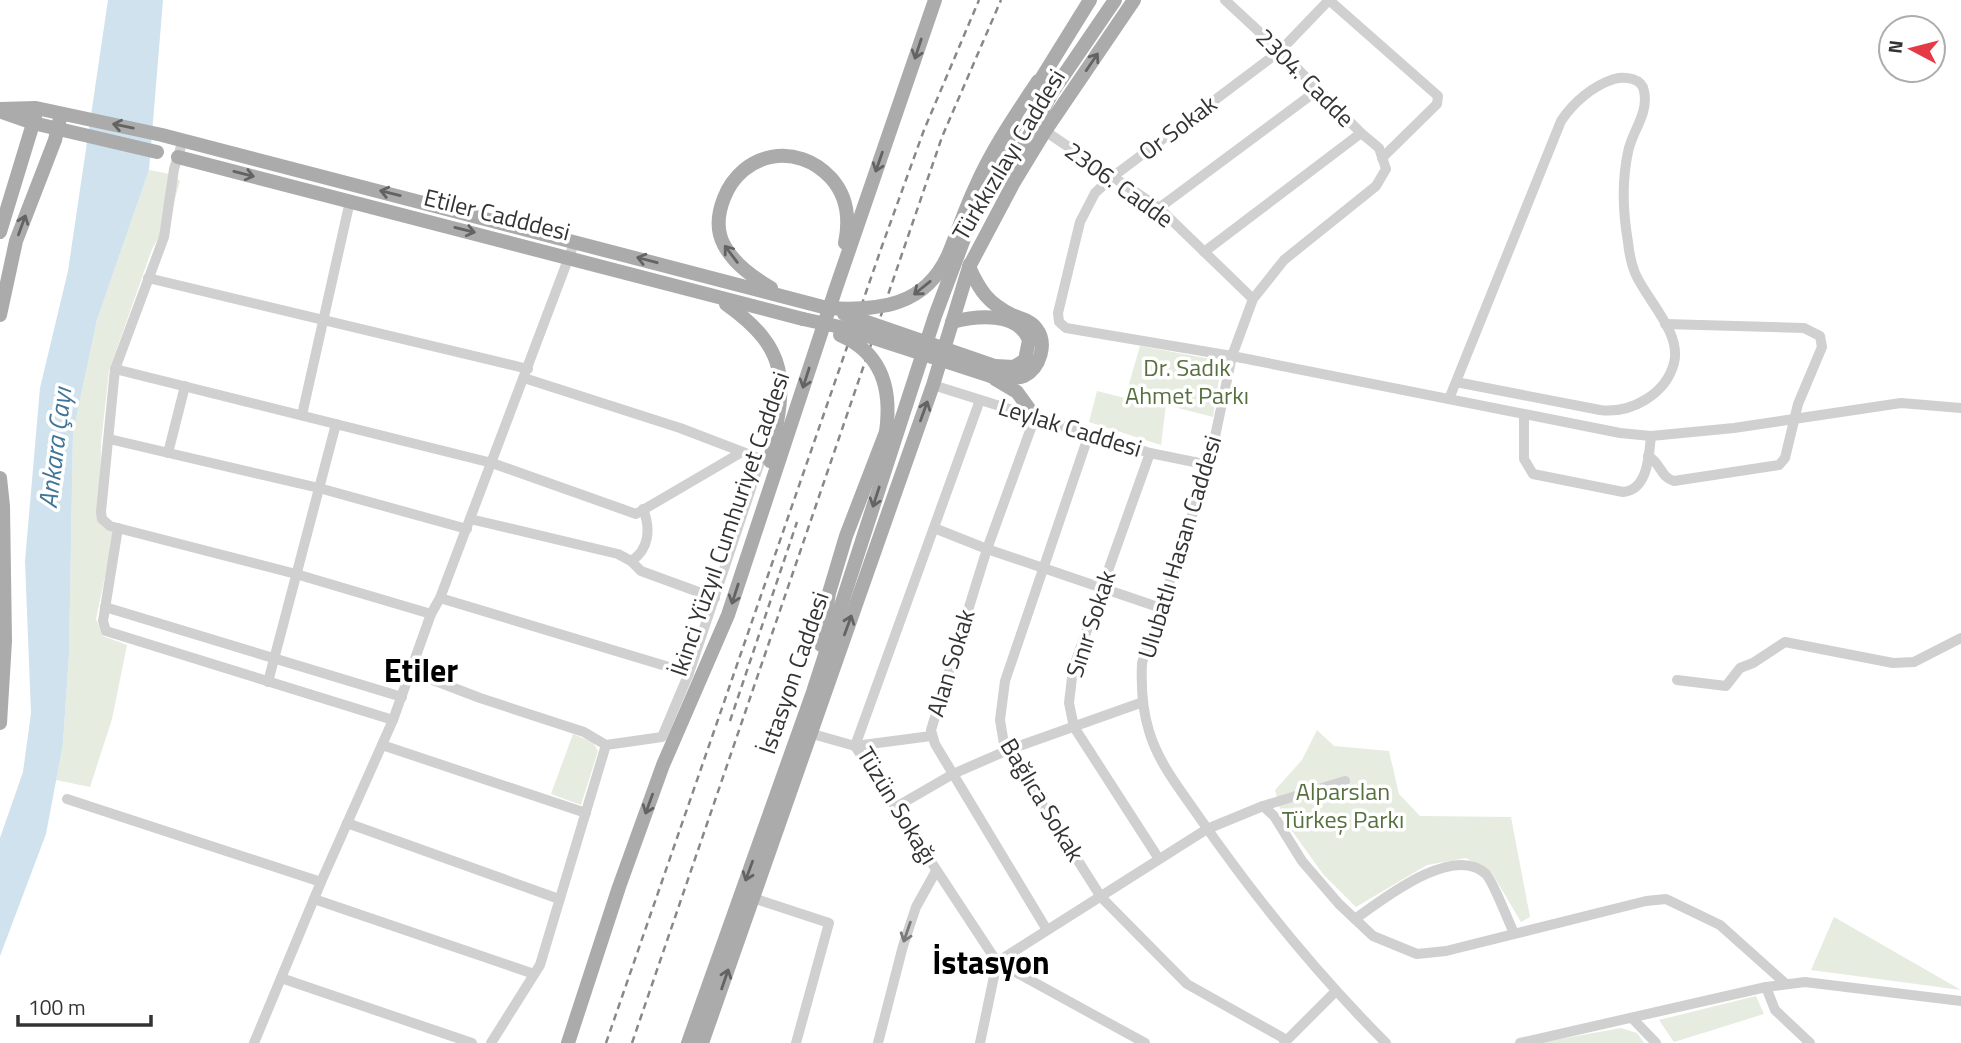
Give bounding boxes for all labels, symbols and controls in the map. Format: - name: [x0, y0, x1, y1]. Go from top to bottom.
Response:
- north arrow: [1877, 14, 1947, 84]
- street label: 2304. Cadde: [1248, 20, 1363, 135]
- one-way arrow: [911, 37, 923, 59]
- text: N: [1879, 39, 1910, 55]
- one-way arrow: [1085, 53, 1099, 72]
- street label: Türkkızılayı Caddesi: [943, 62, 1074, 247]
- street label: Or Sokak: [1131, 85, 1225, 169]
- one-way arrow: [112, 119, 135, 133]
- street label: 2306. Cadde: [1058, 132, 1181, 236]
- one-way arrow: [872, 151, 885, 173]
- one-way arrow: [232, 168, 255, 181]
- street label: Etiler Cadddesi: [420, 178, 574, 250]
- one-way arrow: [379, 186, 401, 199]
- one-way arrow: [17, 215, 29, 237]
- one-way arrow: [453, 224, 476, 237]
- one-way arrow: [724, 245, 738, 264]
- one-way arrow: [636, 253, 658, 266]
- one-way arrow: [913, 281, 931, 296]
- park label: Dr. Sadık Ahmet Parkı: [1125, 349, 1249, 413]
- street label: İkinci Yüzyıl Cumhuriyet Caddesi: [660, 366, 798, 681]
- one-way arrow: [799, 366, 811, 388]
- water label: Ankara Çayı: [28, 384, 81, 510]
- street label: Leylak Caddesi: [994, 388, 1146, 466]
- one-way arrow: [919, 400, 931, 422]
- street label: Ulubatlı Hasan Caddesi: [1128, 431, 1230, 663]
- one-way arrow: [869, 486, 882, 508]
- street label: Sınır Sokak: [1056, 565, 1124, 682]
- one-way arrow: [728, 583, 741, 605]
- street label: İstasyon Caddesi: [748, 587, 838, 759]
- street label: Alan Sokak: [917, 604, 984, 721]
- one-way arrow: [843, 614, 855, 636]
- district label: Etiler: [384, 646, 458, 694]
- street label: Bağlıca Sokak: [992, 731, 1094, 868]
- street label: Tüzün Sokağı: [848, 740, 947, 871]
- park label: Alparslan Türkeş Parkı: [1282, 773, 1404, 837]
- one-way arrow: [642, 793, 654, 815]
- one-way arrow: [742, 860, 754, 882]
- one-way arrow: [900, 921, 913, 943]
- district label: İstasyon: [932, 938, 1050, 986]
- one-way arrow: [720, 968, 732, 990]
- scale bar: [18, 984, 150, 1028]
- text: 100 m: [28, 991, 85, 1023]

